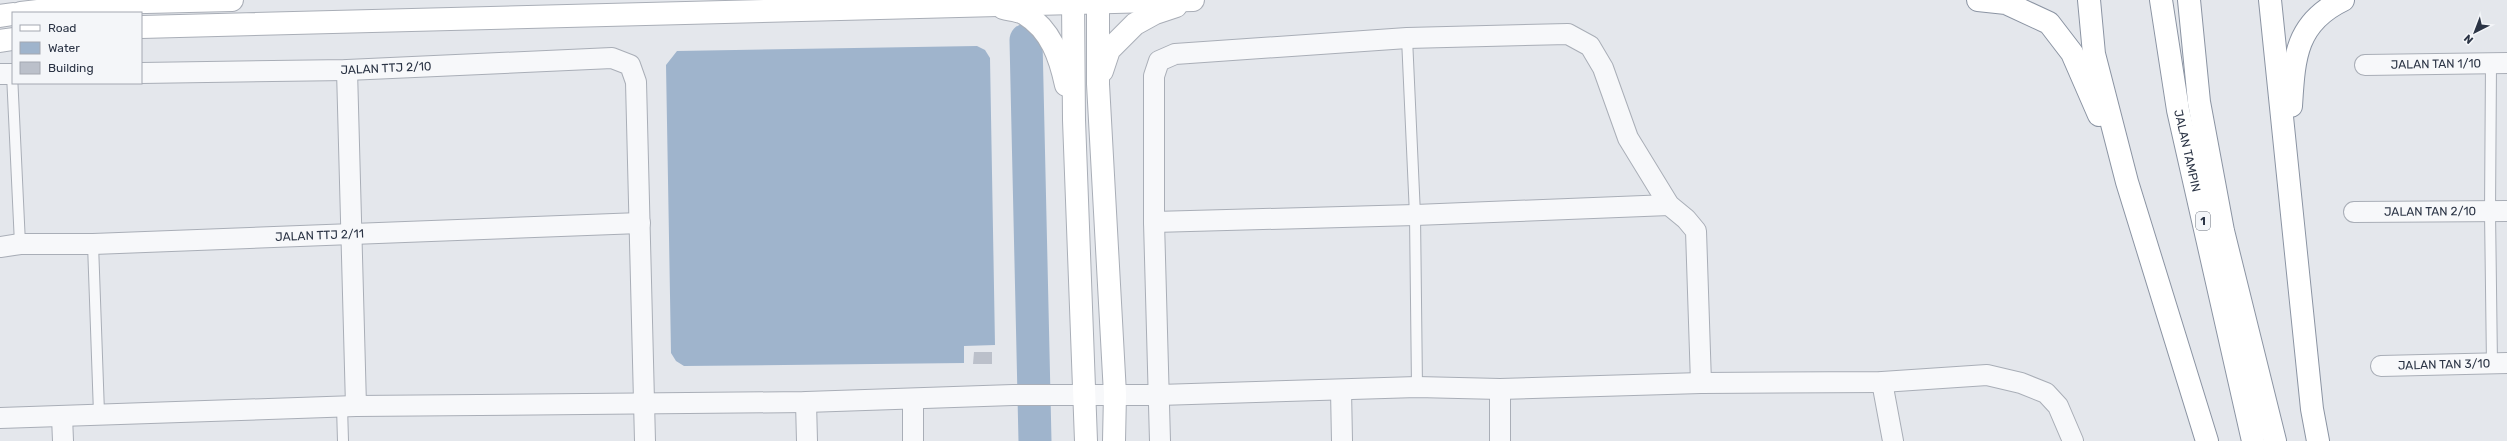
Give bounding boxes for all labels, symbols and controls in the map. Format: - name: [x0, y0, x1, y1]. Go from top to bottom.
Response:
- legend: [12, 12, 142, 84]
- north arrow: [2455, 12, 2495, 52]
- text: Road: [48, 21, 76, 35]
- text: N: [2461, 32, 2476, 47]
- text: Water: [48, 41, 80, 55]
- street label: JALAN TAN 1/10: [2391, 56, 2481, 72]
- street label: JALAN TTJ 2/10: [340, 59, 432, 77]
- text: Building: [48, 61, 94, 75]
- street label: JALAN TAMPIN: [2171, 108, 2203, 193]
- street label: JALAN TAN 2/10: [2384, 204, 2476, 219]
- road number: 1: [2196, 212, 2210, 230]
- street label: JALAN TTJ 2/11: [275, 227, 364, 244]
- street label: JALAN TAN 3/10: [2398, 356, 2490, 373]

